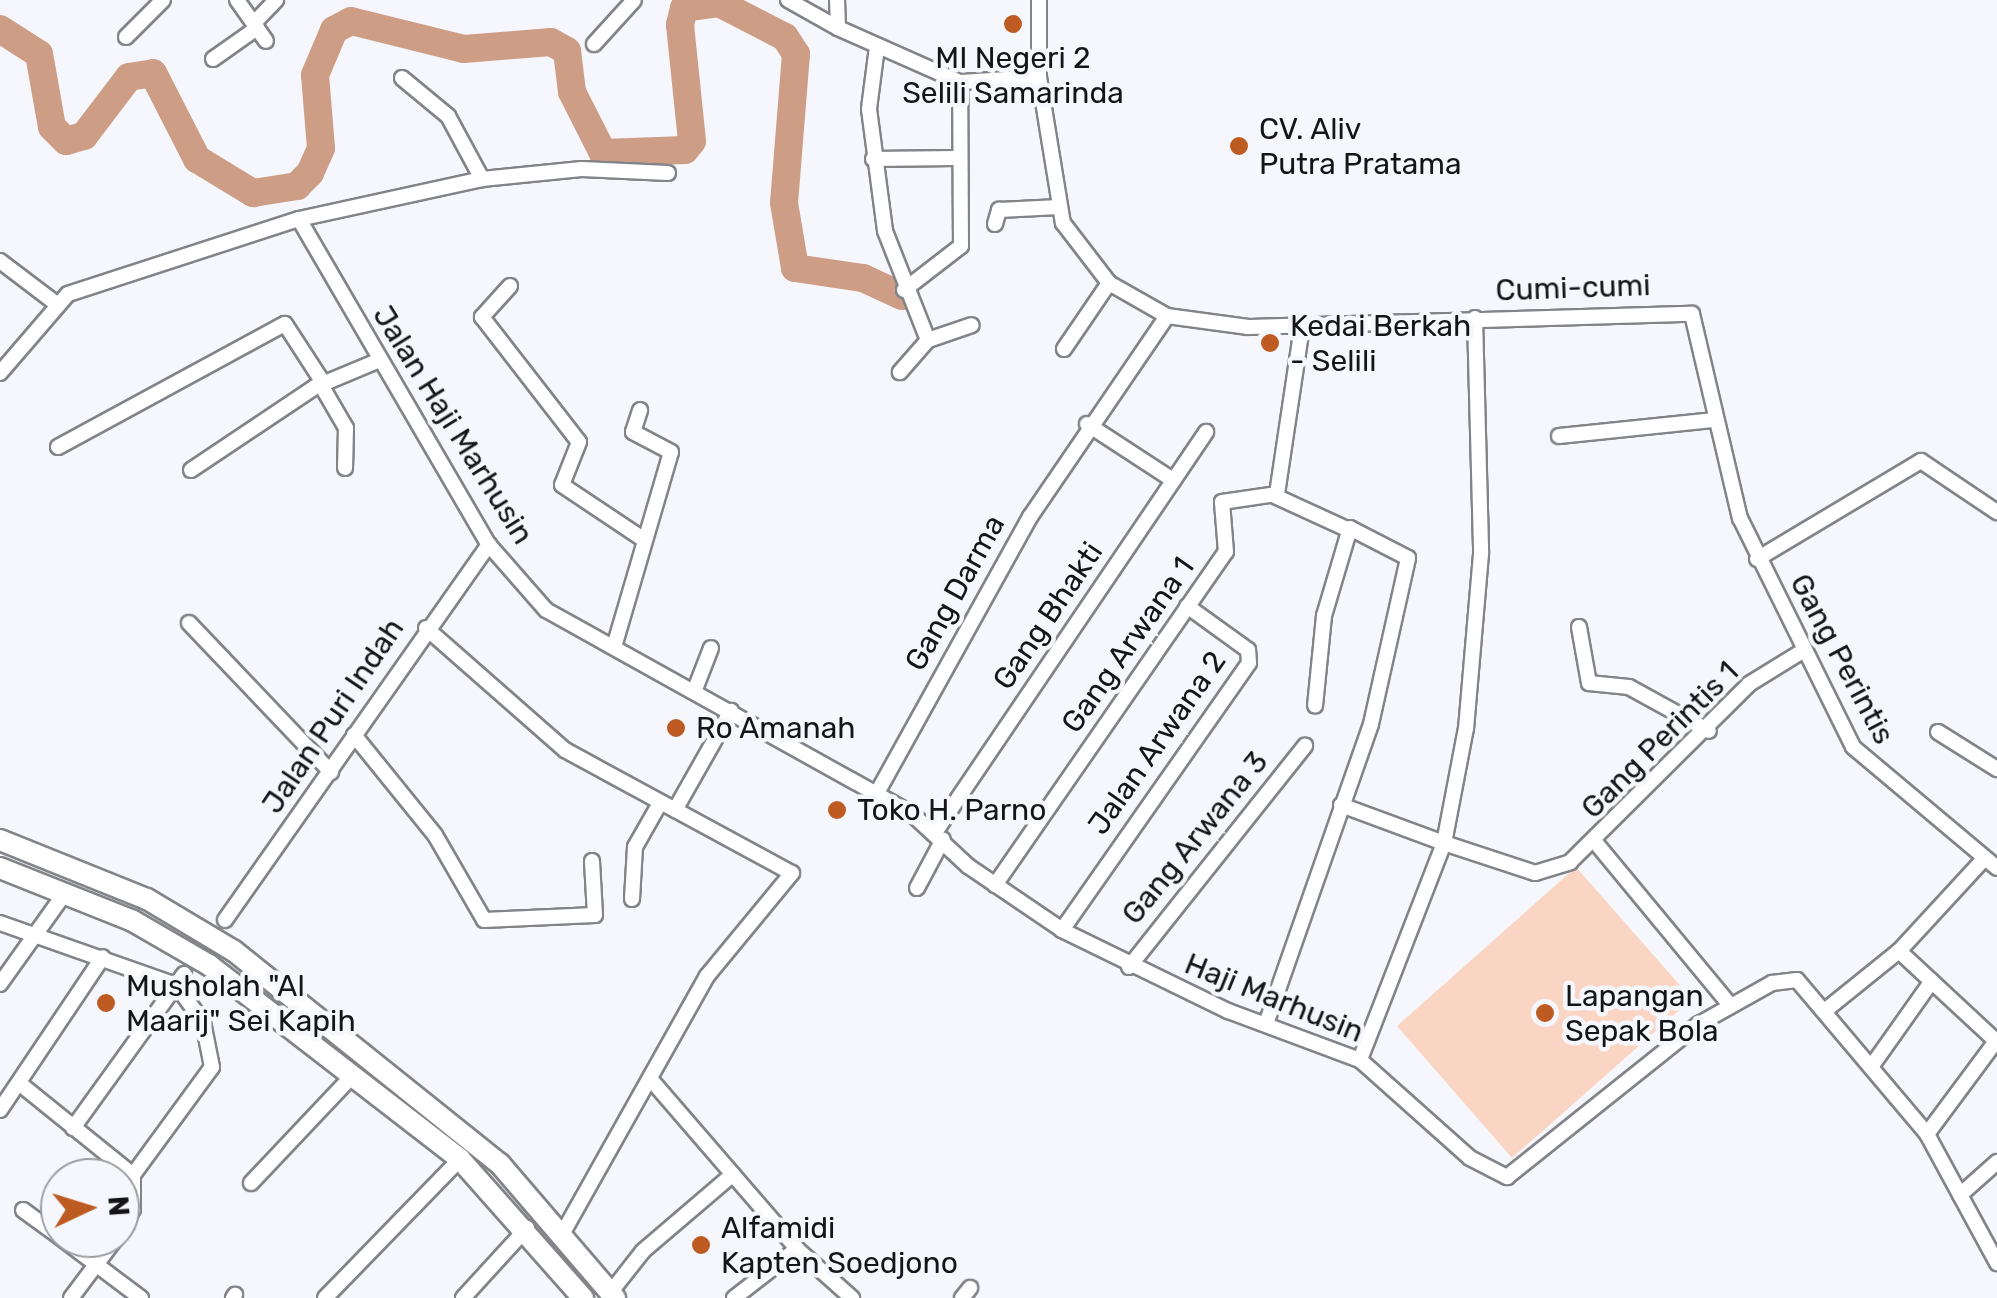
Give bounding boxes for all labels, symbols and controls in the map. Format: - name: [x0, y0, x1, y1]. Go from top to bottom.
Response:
- marker: MI Negeri 2 Selili Samarinda: [1002, 13, 1024, 35]
- place label: MI Negeri 2 Selili Samarinda: [902, 40, 1124, 110]
- place label: CV. Aliv Putra Pratama: [1259, 111, 1461, 182]
- marker: CV. Aliv Putra Pratama: [1228, 135, 1250, 157]
- street label: Cumi-cumi: [1495, 267, 1651, 309]
- street label: Jalan Haji Marhusin: [365, 299, 541, 551]
- place label: Kedai Berkah - Selili: [1290, 308, 1471, 378]
- marker: Kedai Berkah - Selili: [1259, 332, 1281, 354]
- street label: Gang Darma: [897, 509, 1013, 677]
- street label: Gang Bhakti: [986, 536, 1110, 696]
- street label: Gang Arwana 1: [1054, 550, 1202, 740]
- street label: Gang Perintis: [1782, 568, 1902, 750]
- street label: Jalan Puri Indah: [255, 612, 411, 820]
- street label: Jalan Arwana 2: [1080, 644, 1234, 842]
- street label: Gang Perintis 1: [1574, 654, 1746, 826]
- place label: Ro Amanah: [696, 710, 856, 746]
- marker: Ro Amanah: [665, 717, 687, 739]
- street label: Gang Arwana 3: [1114, 744, 1276, 932]
- place label: Toko H. Parno: [857, 792, 1046, 828]
- marker: Toko H. Parno: [826, 799, 848, 821]
- street label: Haji Marhusin: [1179, 946, 1369, 1050]
- place label: Musholah "Al Maarij" Sei Kapih: [126, 968, 356, 1038]
- place label: Lapangan Sepak Bola: [1565, 978, 1719, 1048]
- marker: Musholah "Al Maarij" Sei Kapih: [95, 992, 117, 1014]
- marker: Lapangan Sepak Bola: [1534, 1002, 1556, 1024]
- north arrow: [40, 1158, 140, 1258]
- text: N: [101, 1195, 136, 1217]
- place label: Alfamidi Kapten Soedjono: [721, 1210, 958, 1280]
- marker: Alfamidi Kapten Soedjono: [690, 1234, 712, 1256]

